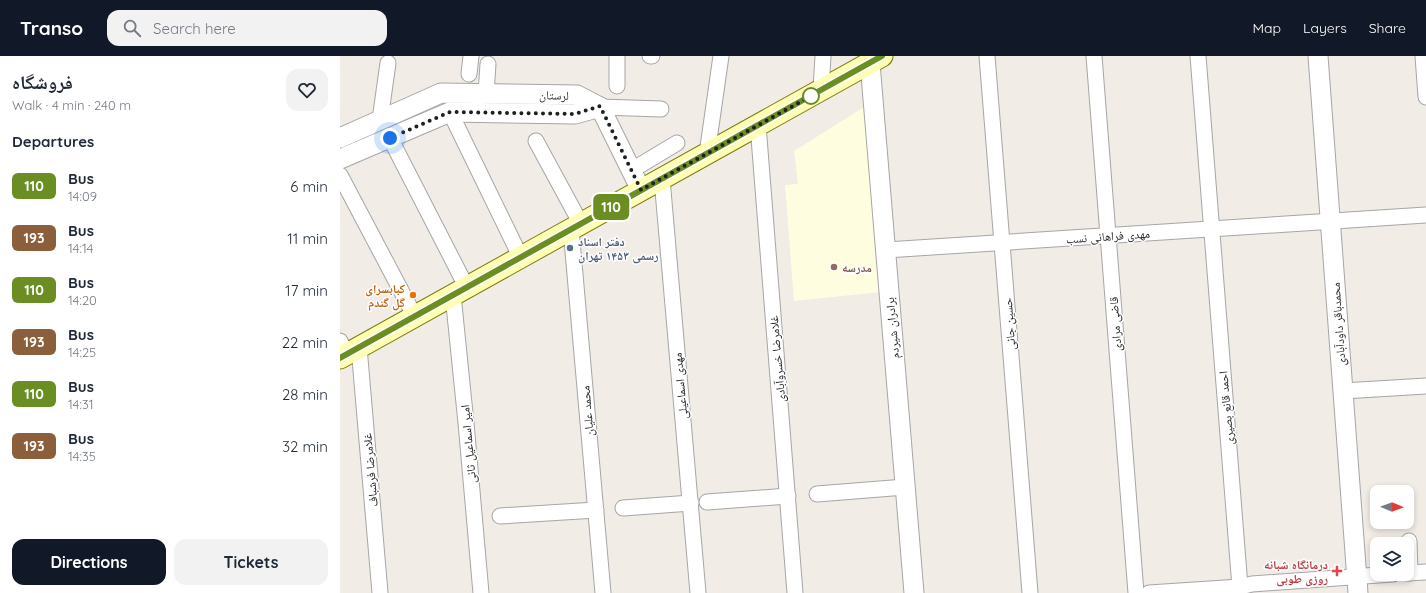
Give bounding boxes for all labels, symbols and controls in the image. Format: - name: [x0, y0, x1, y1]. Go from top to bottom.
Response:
- search box: [107, 10, 387, 46]
- text: Transo: [20, 16, 83, 40]
- icon: search: [121, 17, 143, 39]
- text: Search here: [153, 19, 236, 38]
- text: Map: [1252, 19, 1281, 37]
- text: Layers: [1303, 19, 1347, 37]
- text: Share: [1369, 19, 1406, 37]
- button: heart: [286, 69, 328, 111]
- text: فروشگاه: [12, 70, 73, 94]
- street label: لرستان: [539, 87, 569, 103]
- unlabelled marker: [802, 87, 820, 105]
- text: Walk · 4 min · 240 m: [12, 97, 131, 113]
- your location: [380, 128, 400, 148]
- text: Departures: [12, 132, 94, 151]
- text: Bus: [68, 169, 94, 188]
- text: 110: [24, 177, 44, 195]
- text: 6 min: [290, 177, 328, 196]
- text: 14:09: [68, 188, 97, 204]
- line badge: 110: [588, 194, 634, 220]
- text: 110: [601, 198, 621, 216]
- text: Bus: [68, 221, 94, 240]
- street label: مهدی فراهانی نسب: [1065, 226, 1151, 247]
- text: 193: [24, 229, 44, 247]
- text: 11 min: [287, 229, 328, 248]
- place label: دفتر اسناد رسمی ۱۴۵۳ تهران: [578, 234, 659, 264]
- text: 14:14: [68, 240, 93, 256]
- marker: دفتر اسناد رسمی ۱۴۵۳ تهران: [565, 243, 575, 253]
- place label: مدرسه: [842, 260, 872, 275]
- marker: مدرسه: [829, 262, 839, 272]
- text: Bus: [68, 273, 94, 292]
- text: 110: [24, 281, 44, 299]
- text: 17 min: [285, 281, 328, 300]
- place label: کبابسرای گل گندم: [365, 281, 406, 311]
- street label: محمدباقر داودآبادی: [1328, 282, 1349, 366]
- marker: کبابسرای گل گندم: [408, 290, 418, 300]
- text: 14:20: [68, 292, 97, 308]
- street label: قاضی مرادی: [1106, 296, 1124, 352]
- street label: برادران شیردم: [882, 297, 903, 359]
- street label: حسین جانی: [1000, 297, 1019, 351]
- street label: غلامرضا خسروآبادی: [766, 315, 789, 403]
- text: Bus: [68, 325, 94, 344]
- text: 193: [24, 333, 44, 351]
- text: 22 min: [282, 333, 328, 352]
- text: 14:25: [68, 344, 96, 360]
- street label: مهدی اسماعیلی: [670, 352, 691, 420]
- street label: احمد قانع بصیری: [1215, 370, 1237, 446]
- text: Bus: [68, 377, 94, 396]
- text: 110: [24, 385, 44, 403]
- text: 28 min: [282, 385, 328, 404]
- street label: محمد علیان: [577, 385, 597, 437]
- text: 14:31: [68, 396, 94, 412]
- street label: امیر اسماعیل ثانی: [457, 404, 479, 484]
- text: Bus: [68, 429, 94, 448]
- street label: غلامرضا فرشباف: [359, 432, 381, 507]
- text: 193: [24, 437, 44, 455]
- text: 32 min: [282, 437, 328, 456]
- text: 14:35: [68, 448, 96, 464]
- north arrow: [1370, 485, 1414, 529]
- map controls: [1370, 485, 1414, 581]
- button: layers: [1370, 537, 1414, 581]
- button: Directions: [12, 539, 166, 585]
- button: Tickets: [174, 539, 328, 585]
- place label: درمانگاه شبانه روزی طوبی: [1264, 557, 1328, 587]
- marker: درمانگاه شبانه روزی طوبی: [1331, 565, 1343, 577]

